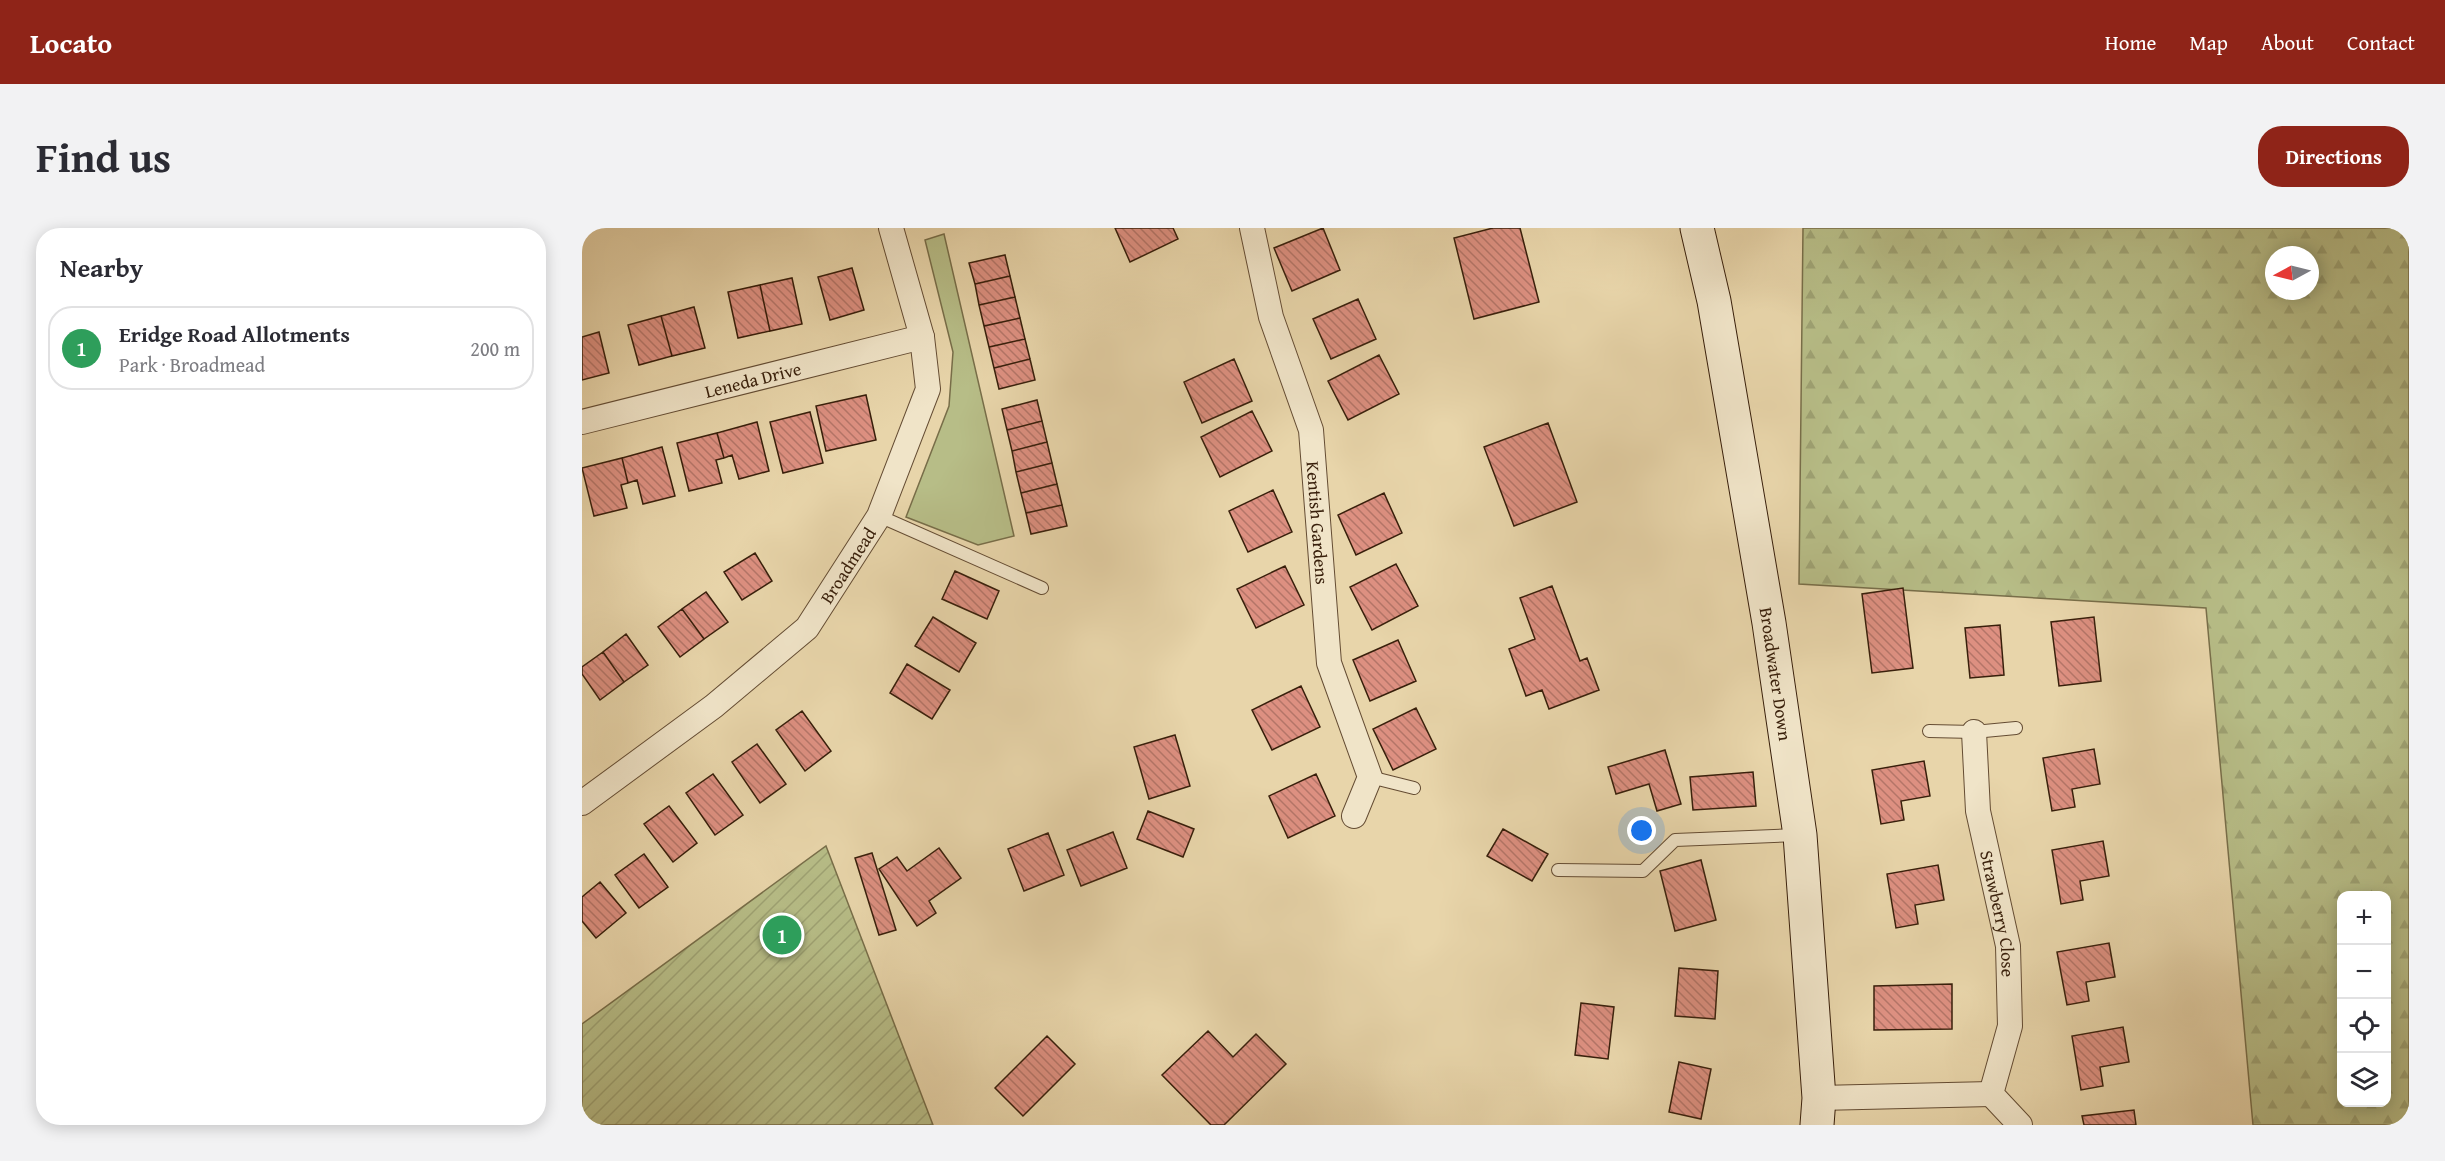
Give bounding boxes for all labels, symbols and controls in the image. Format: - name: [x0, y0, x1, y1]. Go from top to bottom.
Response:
- text: Locato: [30, 22, 112, 63]
- text: Home: [2105, 27, 2156, 58]
- text: Map: [2189, 27, 2228, 58]
- text: About: [2261, 27, 2314, 58]
- text: Contact: [2347, 27, 2415, 58]
- text: Find us: [36, 126, 171, 187]
- button: Directions: [2258, 126, 2409, 187]
- north arrow: [2265, 246, 2319, 300]
- text: Nearby: [60, 248, 143, 287]
- text: Eridge Road Allotments: [119, 318, 350, 350]
- text: 1: [76, 334, 87, 363]
- text: 200 m: [470, 334, 520, 363]
- text: Park · Broadmead: [119, 350, 265, 379]
- street label: Leneda Drive: [702, 354, 804, 404]
- street label: Kentish Gardens: [1300, 460, 1336, 585]
- street label: Broadmead: [813, 521, 882, 609]
- street label: Broadwater Down: [1753, 605, 1800, 742]
- your location: [1627, 816, 1656, 845]
- street label: Strawberry Close: [1974, 848, 2022, 977]
- map controls: [2337, 891, 2391, 1107]
- button: +: [2337, 891, 2391, 945]
- pin: 1: [762, 912, 802, 958]
- button: −: [2337, 945, 2391, 999]
- button: locate: [2337, 999, 2391, 1053]
- button: layers: [2337, 1053, 2391, 1107]

